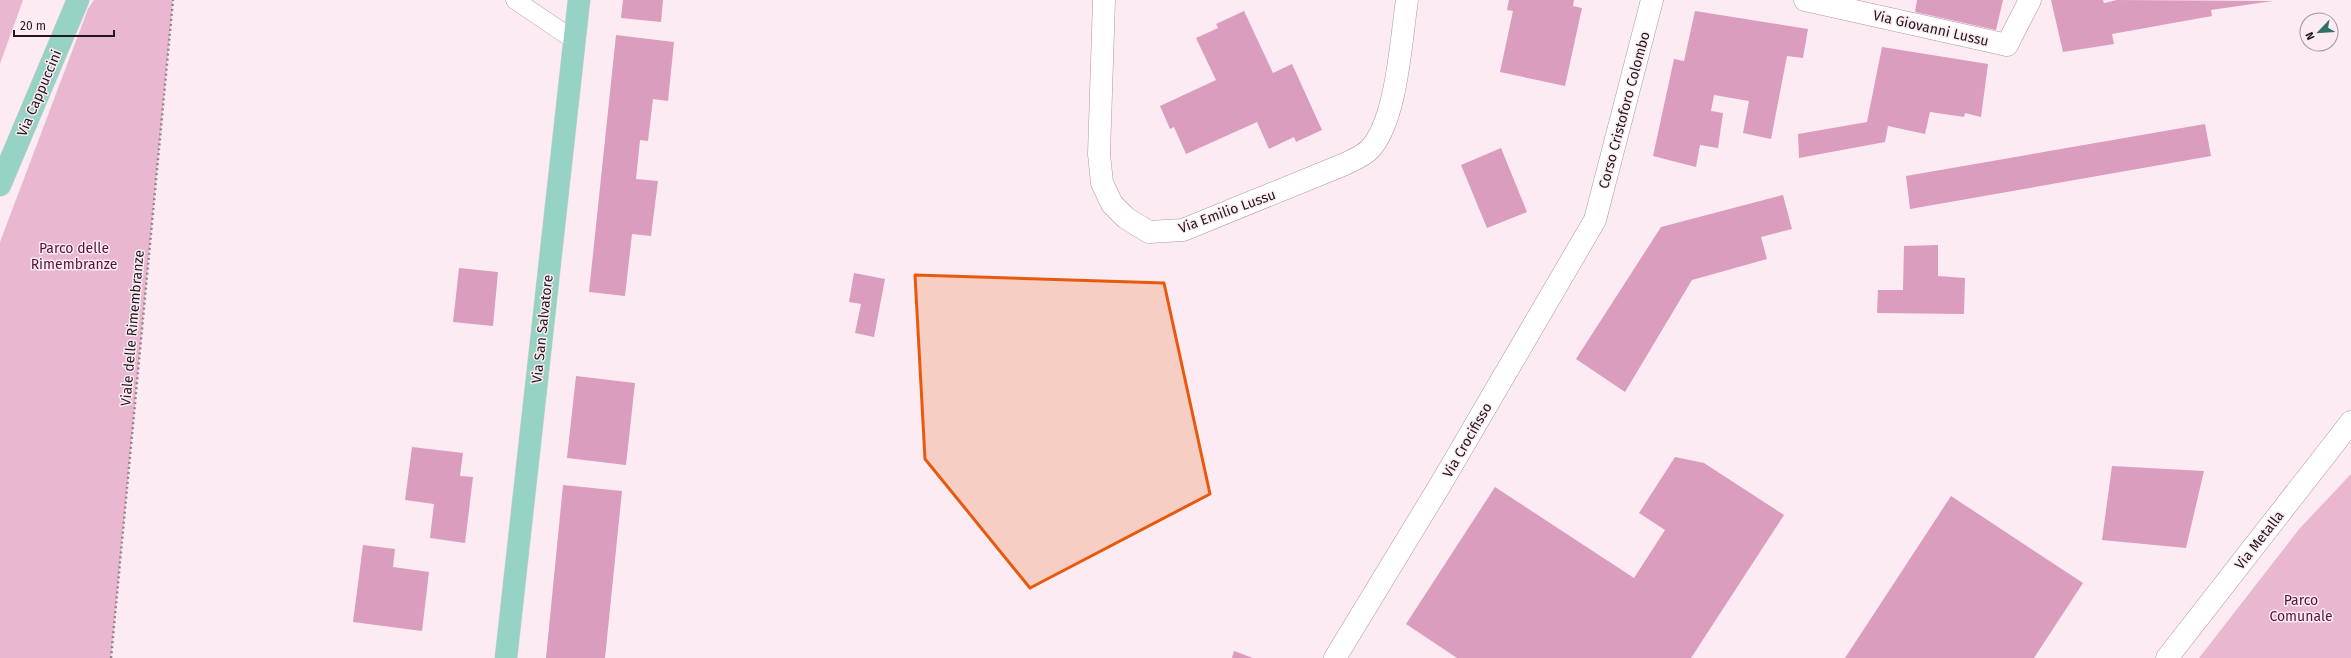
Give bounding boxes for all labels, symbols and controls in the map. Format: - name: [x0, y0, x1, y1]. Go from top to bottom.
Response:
- street label: Via Giovanni Lussu: [1871, 7, 1990, 50]
- scale bar: [14, 12, 114, 38]
- north arrow: [2299, 12, 2339, 52]
- text: 20 m: [20, 19, 46, 33]
- street label: Corso Cristoforo Colombo: [1595, 30, 1654, 191]
- text: N: [2303, 30, 2318, 42]
- street label: Via Cappuccini: [14, 47, 65, 139]
- street label: Via Emilio Lussu: [1176, 186, 1278, 237]
- park label: Parco delle Rimembranze: [31, 240, 117, 273]
- street label: Viale delle Rimembranze: [117, 249, 148, 407]
- street label: Via San Salvatore: [528, 274, 557, 384]
- street label: Via Crocifisso: [1439, 400, 1496, 481]
- street label: Via Metalla: [2231, 508, 2288, 573]
- park label: Parco Comunale: [2269, 592, 2333, 625]

